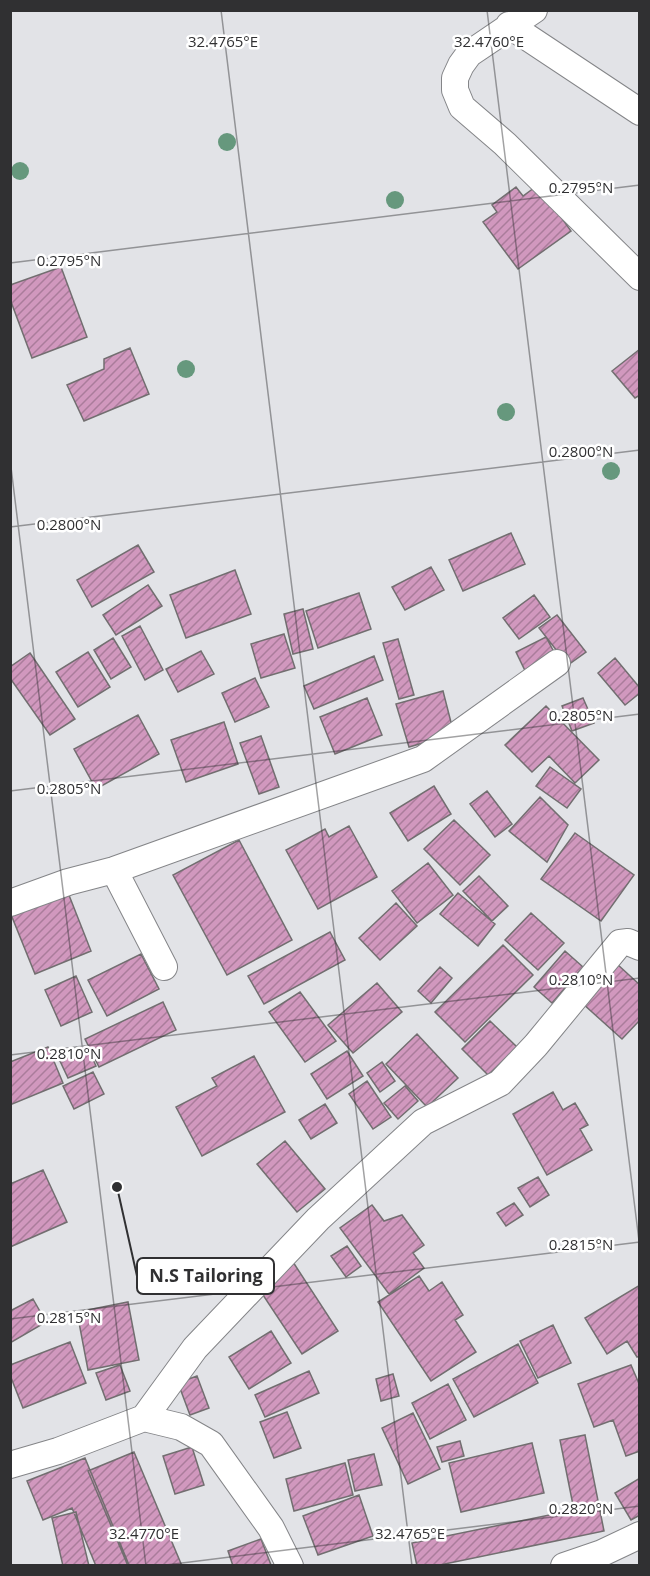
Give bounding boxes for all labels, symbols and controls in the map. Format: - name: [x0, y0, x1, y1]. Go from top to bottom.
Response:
- text: 32.4765°E: [188, 31, 258, 51]
- text: 32.4760°E: [454, 31, 524, 51]
- text: 0.2795°N: [549, 177, 613, 197]
- text: 0.2795°N: [37, 250, 101, 270]
- text: 0.2800°N: [549, 441, 613, 461]
- text: 0.2800°N: [37, 514, 101, 534]
- text: 0.2805°N: [549, 705, 613, 725]
- text: 0.2805°N: [37, 778, 101, 798]
- text: 0.2810°N: [549, 969, 613, 989]
- text: 0.2810°N: [37, 1043, 101, 1063]
- text: 0.2815°N: [549, 1234, 613, 1254]
- callout: N.S Tailoring: [137, 1258, 274, 1294]
- text: N.S Tailoring: [149, 1263, 263, 1287]
- text: 0.2815°N: [37, 1307, 101, 1327]
- text: 0.2820°N: [549, 1498, 613, 1518]
- text: 32.4770°E: [109, 1523, 179, 1543]
- text: 32.4765°E: [375, 1523, 445, 1543]

